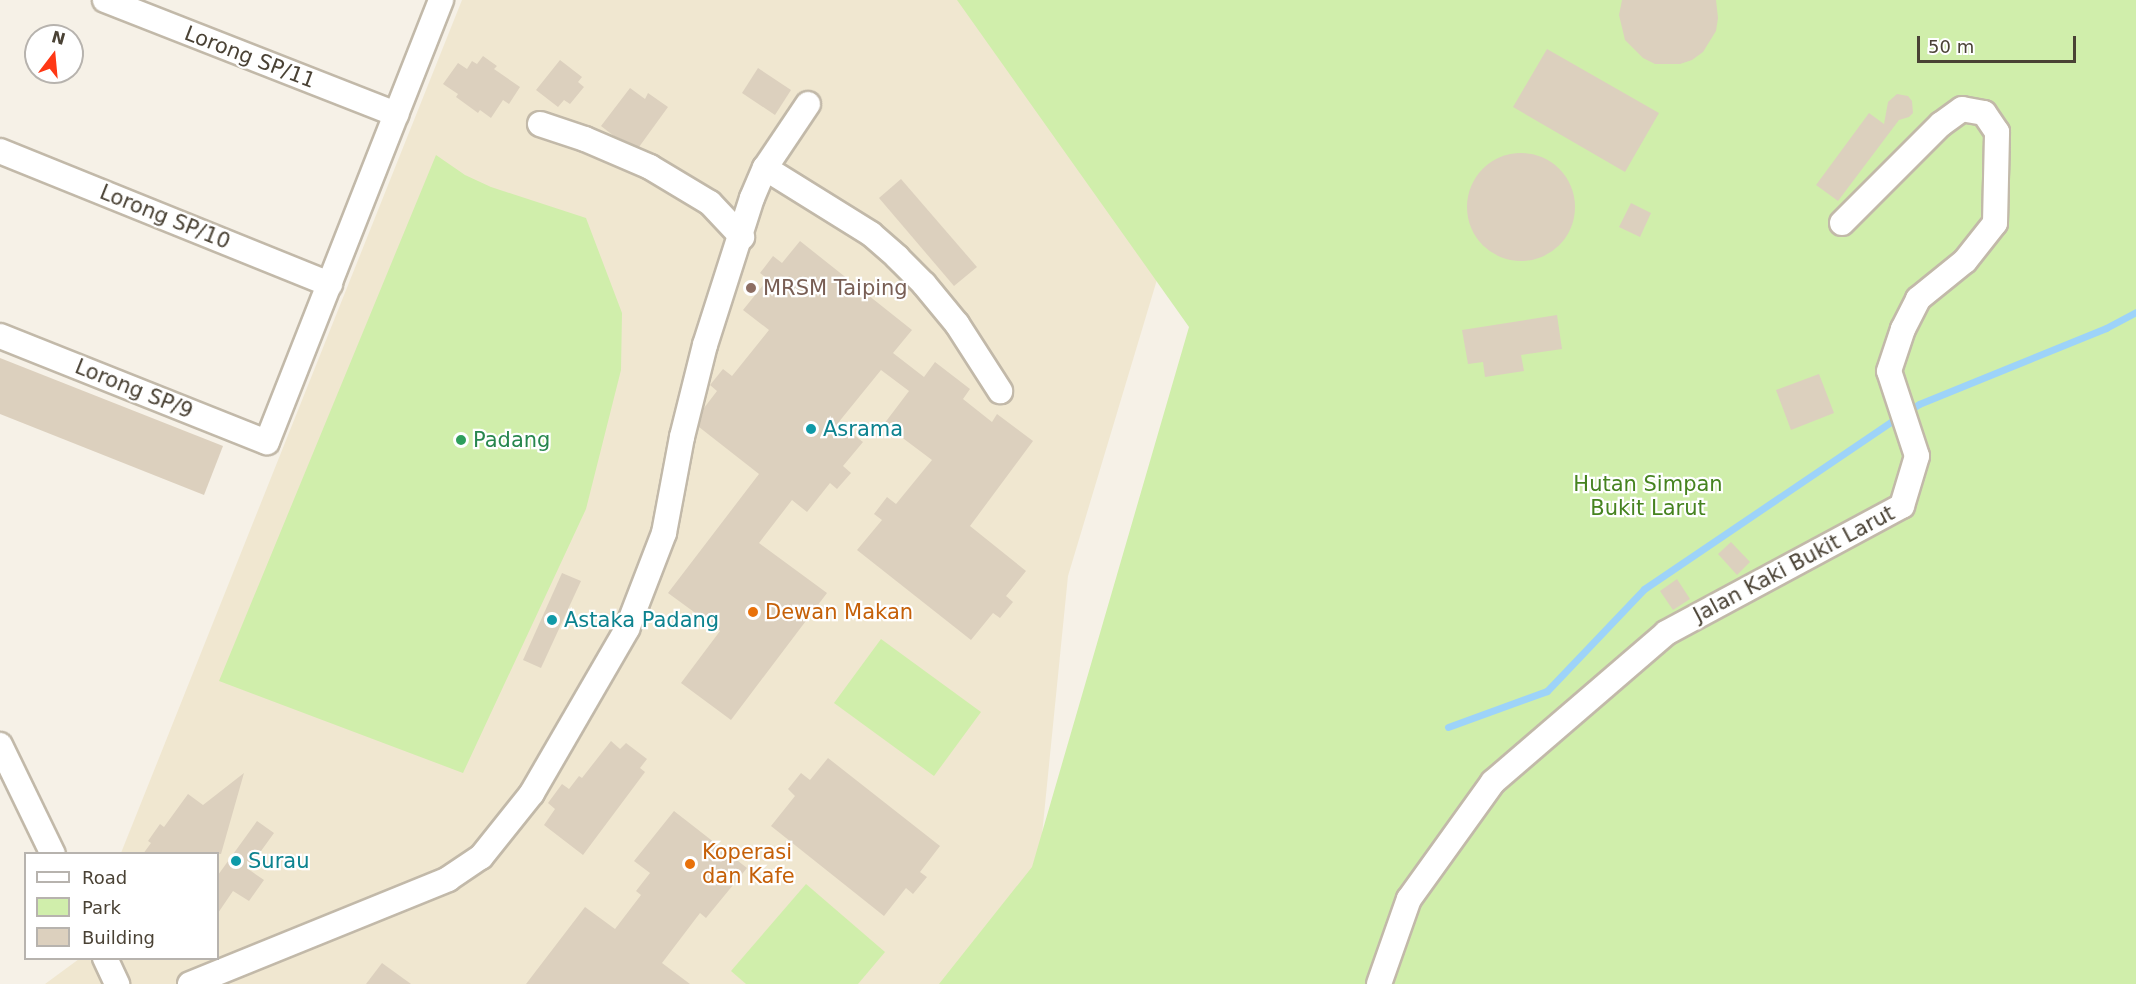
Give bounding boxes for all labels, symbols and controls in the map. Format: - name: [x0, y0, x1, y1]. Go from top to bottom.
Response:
- street label: Lorong SP/11: [181, 20, 319, 94]
- north arrow: [24, 24, 84, 84]
- scale bar: [1920, 24, 2079, 62]
- text: N: [49, 27, 68, 49]
- text: 50 m: [1928, 36, 1974, 57]
- street label: Lorong SP/10: [96, 179, 234, 255]
- place label: MRSM Taiping: [763, 275, 908, 301]
- marker: MRSM Taiping: [744, 281, 758, 295]
- street label: Lorong SP/9: [71, 354, 197, 424]
- place label: Asrama: [823, 416, 903, 442]
- marker: Asrama: [804, 422, 818, 436]
- place label: Padang: [473, 427, 550, 453]
- marker: Padang: [454, 433, 468, 447]
- park label: Hutan Simpan Bukit Larut: [1573, 471, 1723, 521]
- street label: Jalan Kaki Bukit Larut: [1689, 500, 1899, 628]
- place label: Dewan Makan: [765, 599, 913, 625]
- marker: Dewan Makan: [746, 605, 760, 619]
- place label: Astaka Padang: [564, 607, 719, 633]
- marker: Astaka Padang: [545, 613, 559, 627]
- place label: Koperasi dan Kafe: [702, 839, 795, 889]
- place label: Surau: [248, 848, 309, 874]
- legend: [24, 852, 219, 960]
- marker: Surau: [229, 854, 243, 868]
- marker: Koperasi dan Kafe: [683, 857, 697, 871]
- text: Road: [82, 867, 127, 888]
- text: Park: [82, 897, 121, 918]
- text: Building: [82, 927, 155, 948]

